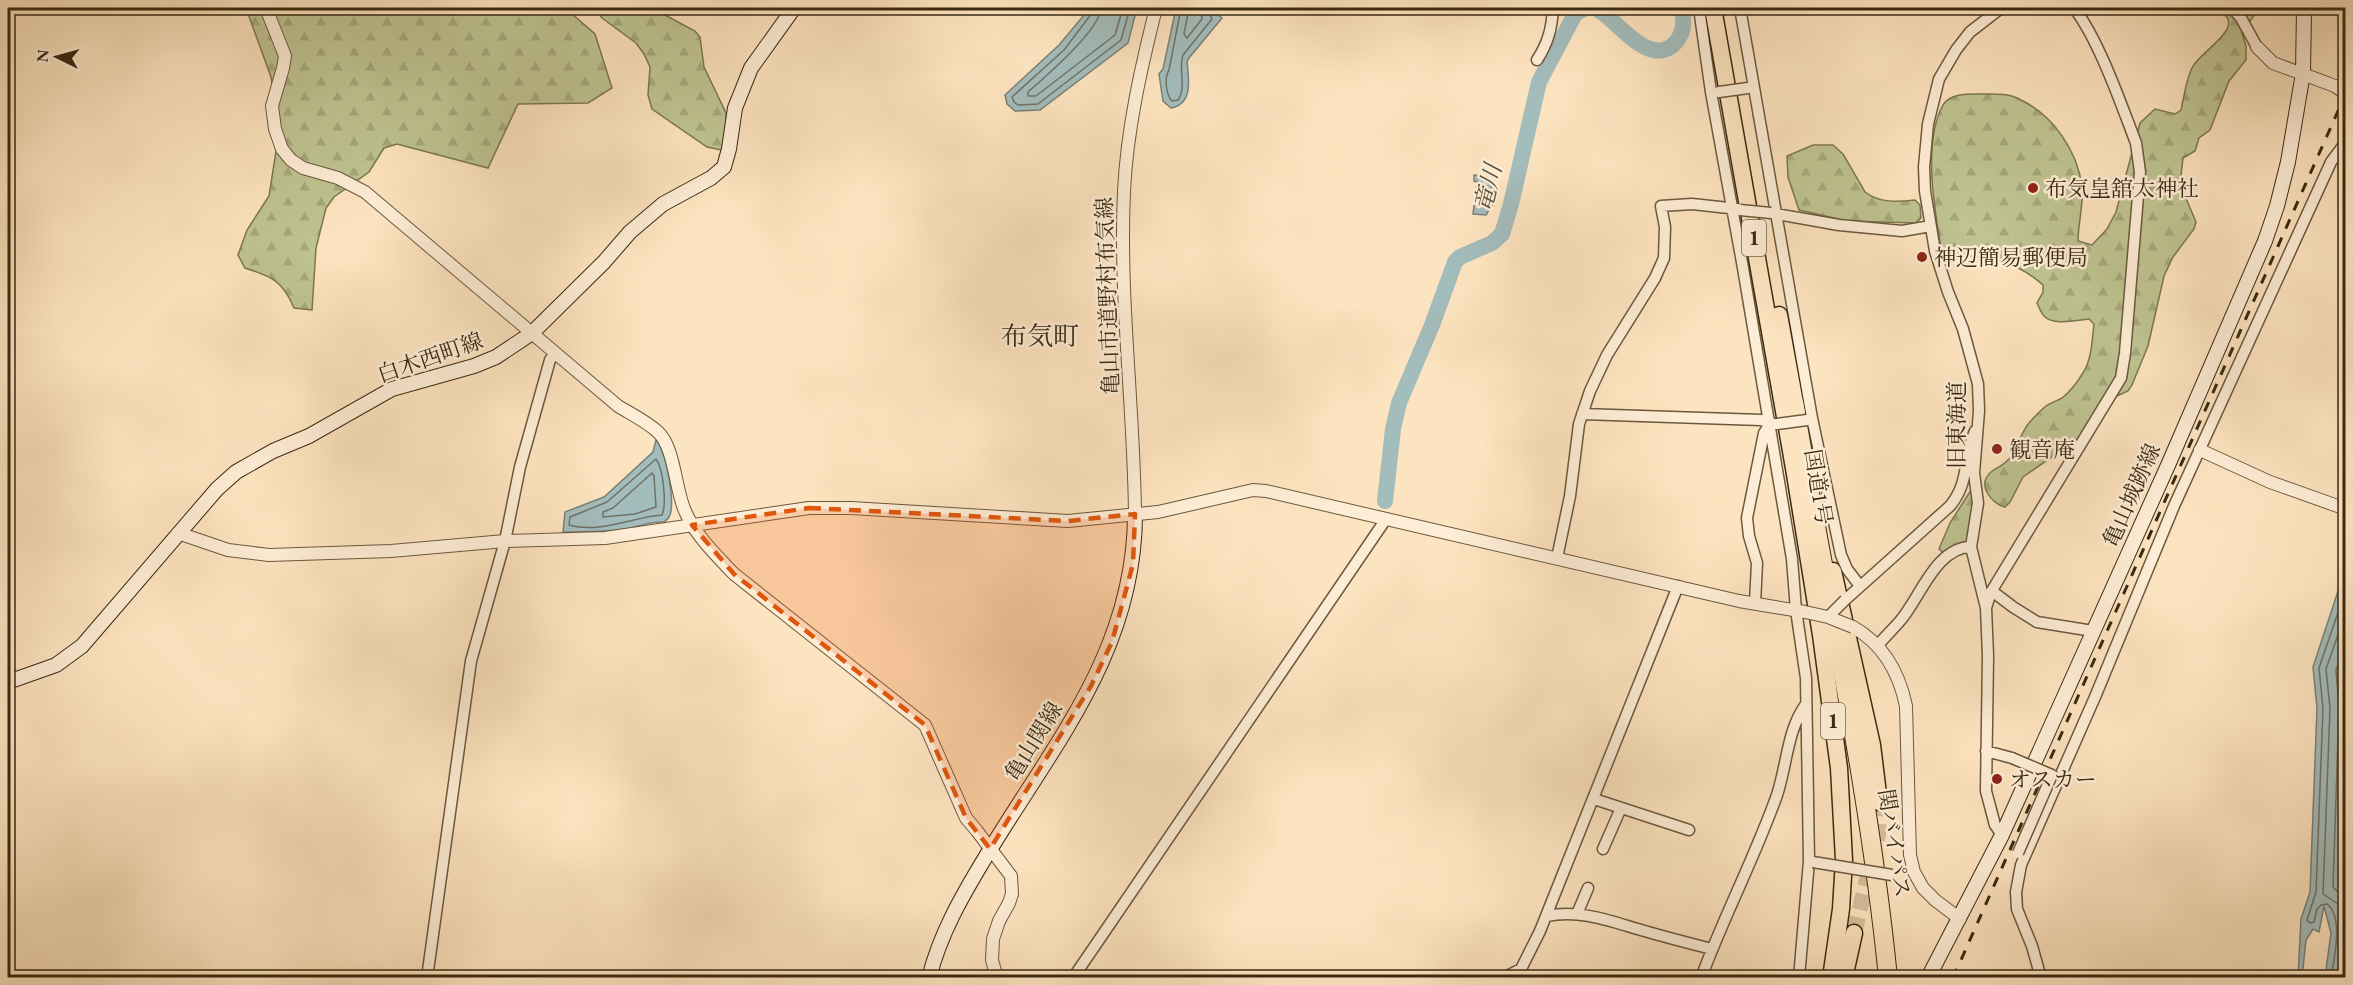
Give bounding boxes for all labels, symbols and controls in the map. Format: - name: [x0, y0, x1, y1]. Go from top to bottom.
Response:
- north arrow: [27, 27, 87, 87]
- text: N: [32, 48, 54, 63]
- water label: 竜川: [1467, 158, 1509, 215]
- place label: 布気皇舘太神社: [2045, 174, 2199, 203]
- marker: 布気皇舘太神社: [2026, 181, 2040, 195]
- street label: 亀山市道野村布気線: [1090, 197, 1125, 395]
- road number: 1: [1742, 220, 1766, 256]
- place label: 神辺簡易郵便局: [1934, 243, 2088, 272]
- marker: 神辺簡易郵便局: [1915, 250, 1929, 264]
- district label: 布気町: [1001, 319, 1079, 353]
- street label: 白木西町線: [373, 326, 487, 389]
- street label: 旧東海道: [1942, 381, 1971, 469]
- place label: 観音庵: [2009, 435, 2075, 464]
- street label: 亀山城跡線: [2096, 439, 2167, 551]
- marker: 観音庵: [1990, 442, 2004, 456]
- street label: 国道1号: [1798, 447, 1839, 527]
- street label: 亀山関線: [998, 696, 1069, 786]
- road number: 1: [1821, 703, 1845, 739]
- place label: オスカー: [2009, 765, 2097, 794]
- marker: オスカー: [1990, 772, 2004, 786]
- street label: 関バイパス: [1872, 787, 1917, 899]

